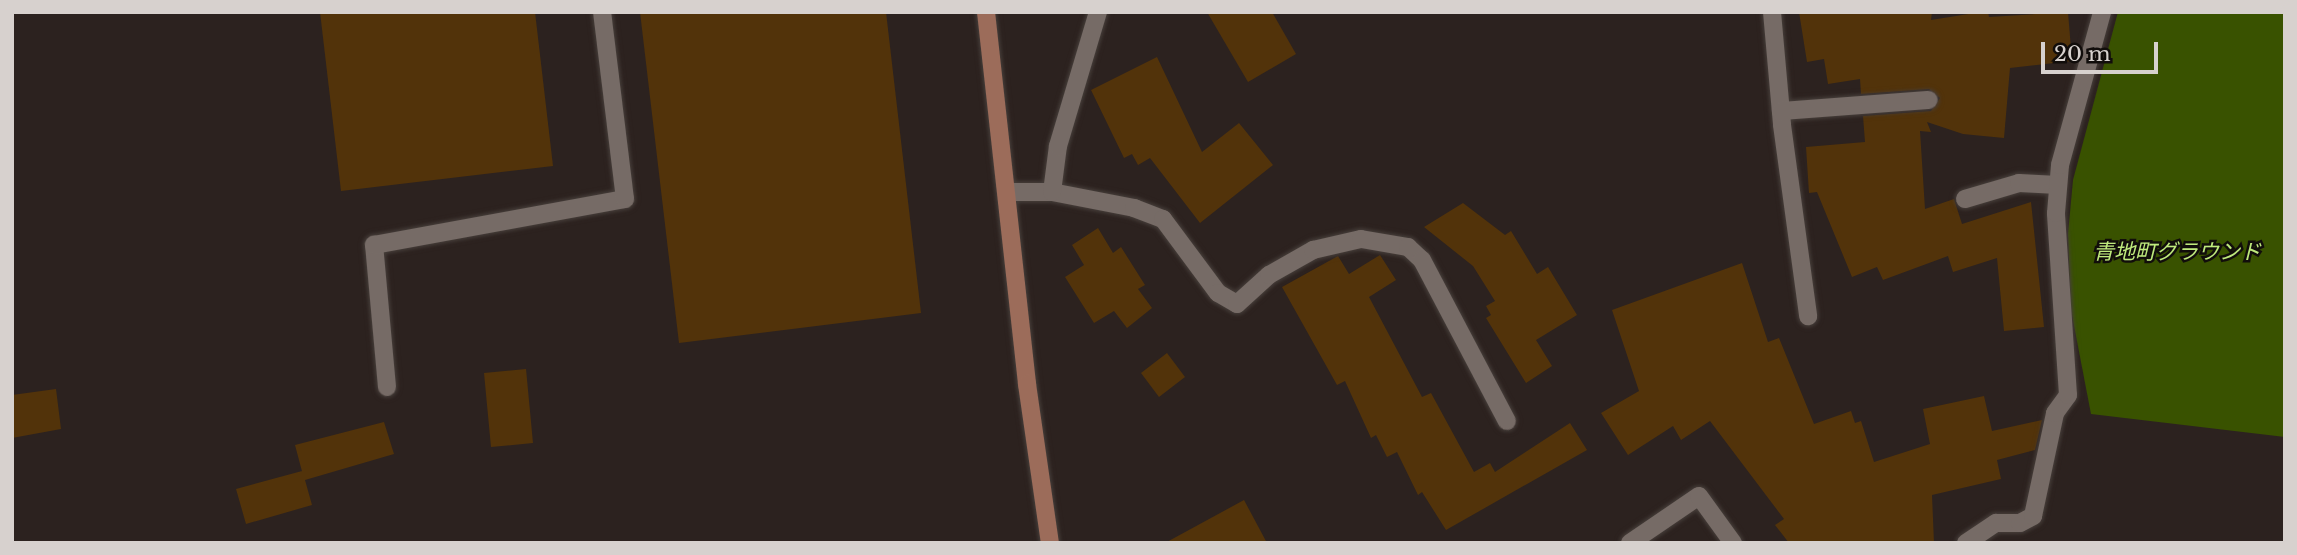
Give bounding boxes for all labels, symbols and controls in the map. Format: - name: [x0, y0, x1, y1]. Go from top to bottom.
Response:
- scale bar: [2045, 28, 2162, 72]
- text: 20 m: [2054, 41, 2111, 67]
- park label: 青地町グラウンド: [2093, 239, 2261, 265]

